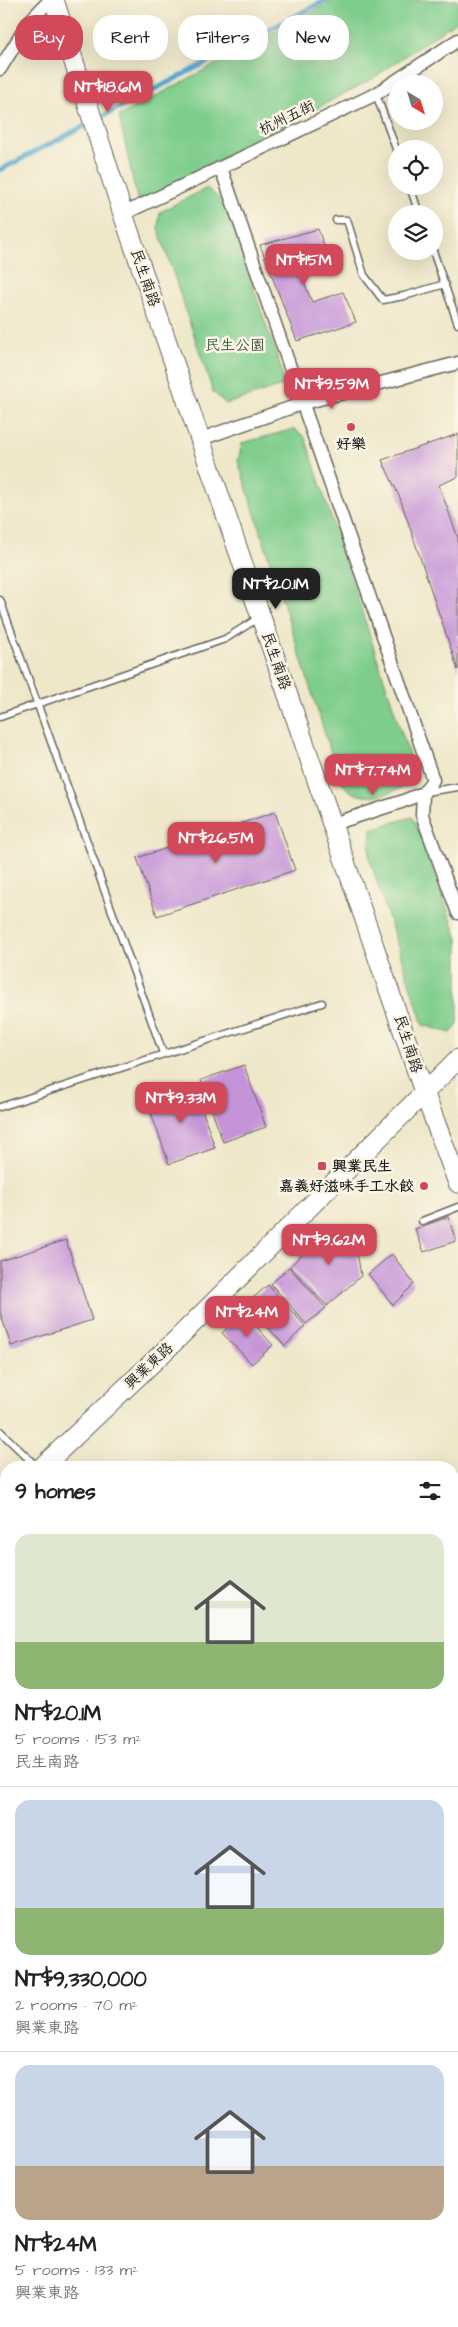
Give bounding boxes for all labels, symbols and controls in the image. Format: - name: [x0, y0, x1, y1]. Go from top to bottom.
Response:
- chip: Buy: [15, 15, 83, 60]
- chip: Rent: [93, 15, 168, 60]
- chip: Filters: [178, 15, 268, 60]
- chip: New: [278, 15, 349, 60]
- pin: NT$18.6M: [56, 70, 160, 113]
- north arrow: [388, 75, 442, 130]
- map controls: [388, 75, 443, 260]
- text: NT$18.6M: [75, 76, 141, 98]
- street label: 杭州五街: [255, 95, 319, 141]
- button: locate: [388, 140, 443, 195]
- button: layers: [388, 205, 443, 260]
- pin: NT$15M: [263, 244, 345, 286]
- street label: 民生南路: [125, 246, 165, 310]
- text: NT$15M: [276, 249, 332, 271]
- park label: 民生公園: [205, 335, 265, 356]
- pin: NT$9.59M: [280, 368, 384, 410]
- text: NT$9.59M: [295, 373, 369, 395]
- marker: 好樂: [345, 421, 357, 433]
- place label: 好樂: [336, 434, 366, 455]
- pin: NT$20.1M: [224, 568, 328, 610]
- text: NT$20.1M: [243, 573, 309, 595]
- street label: 民生南路: [256, 629, 296, 693]
- pin: NT$7.74M: [321, 754, 425, 796]
- text: NT$7.74M: [336, 759, 410, 781]
- pin: NT$26.5M: [164, 822, 268, 864]
- text: NT$26.5M: [179, 827, 253, 849]
- street label: 民生南路: [389, 1012, 427, 1076]
- pin: NT$9.33M: [129, 1082, 233, 1124]
- text: NT$9.33M: [146, 1087, 216, 1109]
- place label: 興業民生: [332, 1156, 392, 1177]
- marker: 興業民生: [316, 1160, 328, 1172]
- place label: 嘉義好滋味手工水餃: [279, 1176, 414, 1197]
- marker: 嘉義好滋味手工水餃: [418, 1180, 430, 1192]
- pin: NT$9.62M: [277, 1224, 381, 1266]
- text: NT$9.62M: [293, 1229, 365, 1251]
- pin: NT$24M: [206, 1296, 288, 1338]
- text: NT$24M: [216, 1301, 278, 1323]
- street label: 興業東路: [120, 1338, 178, 1394]
- text: 9 homes: [15, 1477, 96, 1506]
- icon: filters: [416, 1477, 444, 1505]
- icon: home: [185, 1567, 275, 1657]
- text: NT$20.1M: [15, 1699, 101, 1728]
- text: 5 rooms · 153 m²: [15, 1728, 141, 1750]
- text: 民生南路: [15, 1751, 79, 1773]
- icon: home: [185, 1832, 275, 1922]
- text: NT$9,330,000: [15, 1965, 147, 1994]
- text: 2 rooms · 70 m²: [15, 1994, 138, 2016]
- text: 興業東路: [15, 2017, 79, 2039]
- icon: home: [185, 2097, 275, 2187]
- text: NT$24M: [15, 2230, 97, 2259]
- text: 5 rooms · 133 m²: [15, 2259, 138, 2281]
- text: 興業東路: [15, 2282, 79, 2304]

